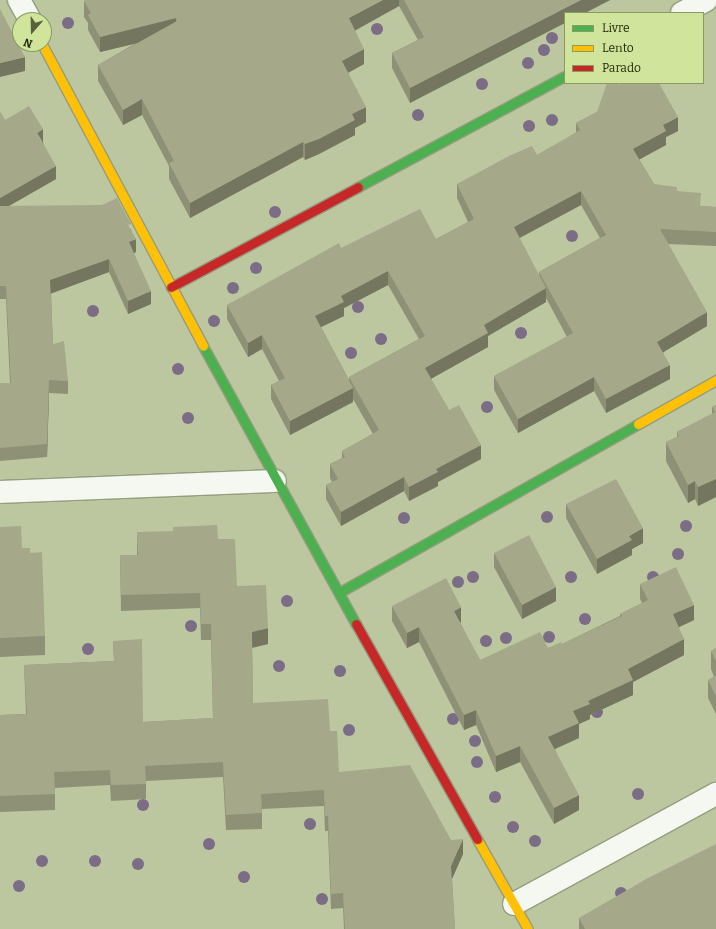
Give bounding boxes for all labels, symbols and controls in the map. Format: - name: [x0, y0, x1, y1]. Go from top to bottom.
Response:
- north arrow: [12, 12, 52, 52]
- legend: [564, 12, 704, 84]
- text: Livre: [602, 21, 630, 35]
- text: N: [22, 35, 34, 50]
- text: Lento: [602, 41, 634, 55]
- text: Parado: [602, 61, 641, 75]

